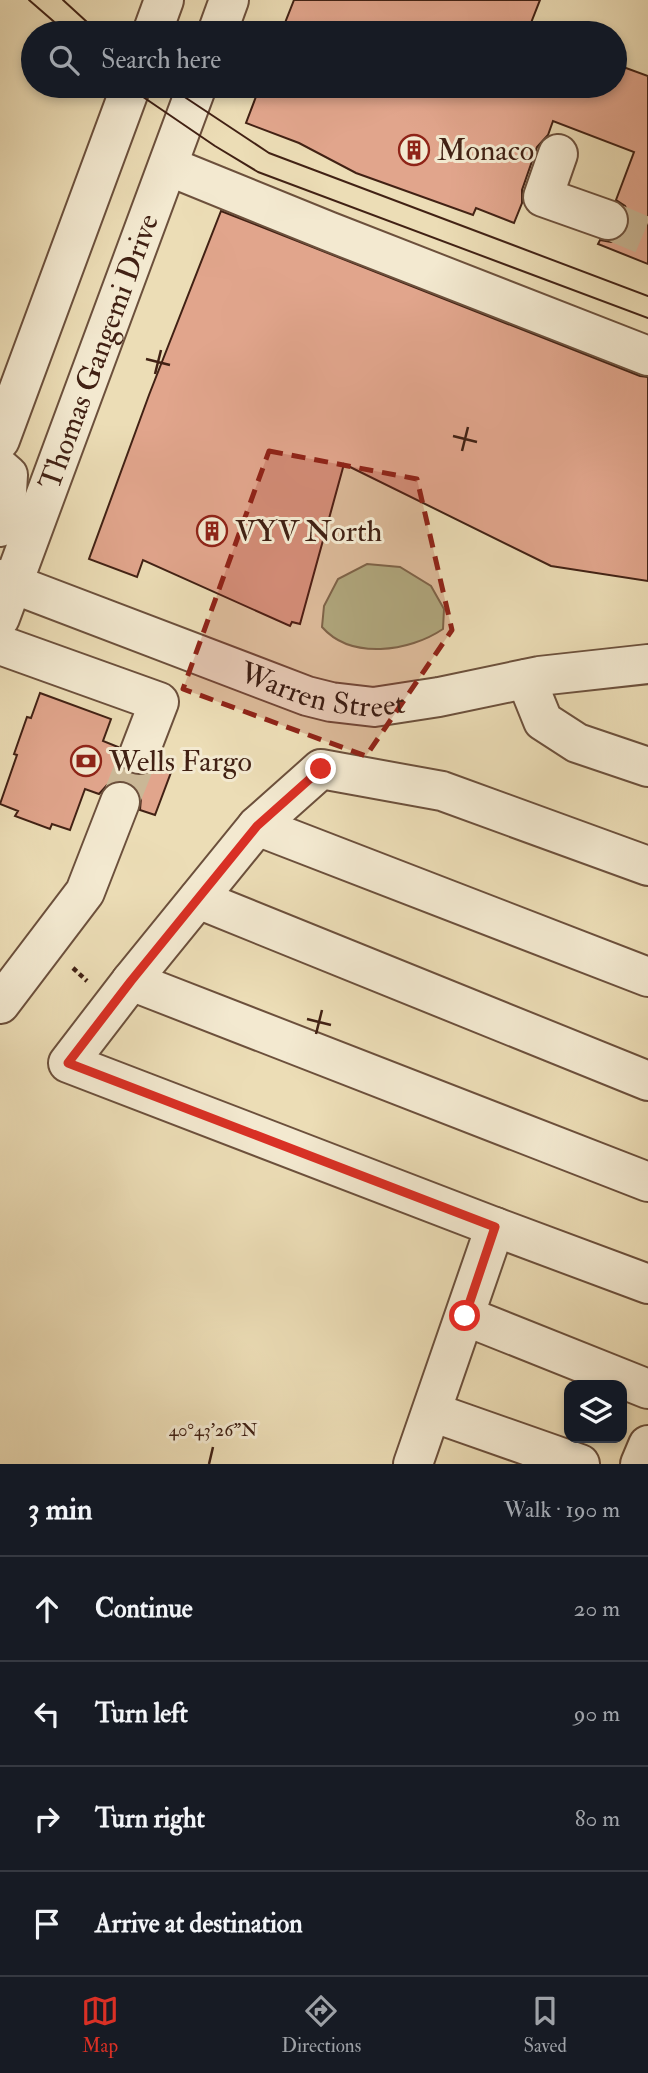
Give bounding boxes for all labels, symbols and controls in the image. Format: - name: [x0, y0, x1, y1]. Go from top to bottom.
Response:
- search box: [21, 21, 627, 98]
- icon: search: [45, 41, 83, 79]
- text: Search here: [101, 44, 221, 76]
- place label: Monaco: [437, 132, 534, 169]
- building icon: Monaco: [397, 133, 431, 167]
- street label: Thomas Gangemi Drive: [31, 209, 167, 495]
- place label: VYV North: [235, 513, 383, 550]
- building icon: VYV North: [195, 514, 229, 548]
- street label: Warren Street: [234, 654, 408, 726]
- place label: Wells Fargo: [108, 743, 252, 780]
- bank icon: Wells Fargo: [69, 744, 103, 778]
- route end: [305, 753, 336, 784]
- route start: [449, 1300, 480, 1331]
- map controls: [564, 1380, 627, 1443]
- button: layers: [564, 1380, 627, 1443]
- text: 40°43'26"N: [169, 1419, 257, 1442]
- text: 3 min: [28, 1491, 93, 1528]
- text: Walk · 190 m: [504, 1495, 620, 1524]
- icon: ahead: [28, 1590, 66, 1628]
- text: Continue: [95, 1593, 193, 1625]
- text: 20 m: [574, 1594, 620, 1623]
- icon: left: [28, 1695, 66, 1733]
- text: Turn left: [95, 1698, 188, 1730]
- text: 90 m: [574, 1699, 620, 1728]
- icon: right: [28, 1800, 66, 1838]
- text: Turn right: [95, 1803, 205, 1835]
- text: 80 m: [575, 1804, 620, 1833]
- icon: arrive: [28, 1905, 66, 1943]
- text: Arrive at destination: [95, 1908, 303, 1940]
- tab: Map: [81, 1992, 119, 2058]
- tab: Directions: [281, 1992, 361, 2058]
- tab: Saved: [523, 1992, 567, 2058]

